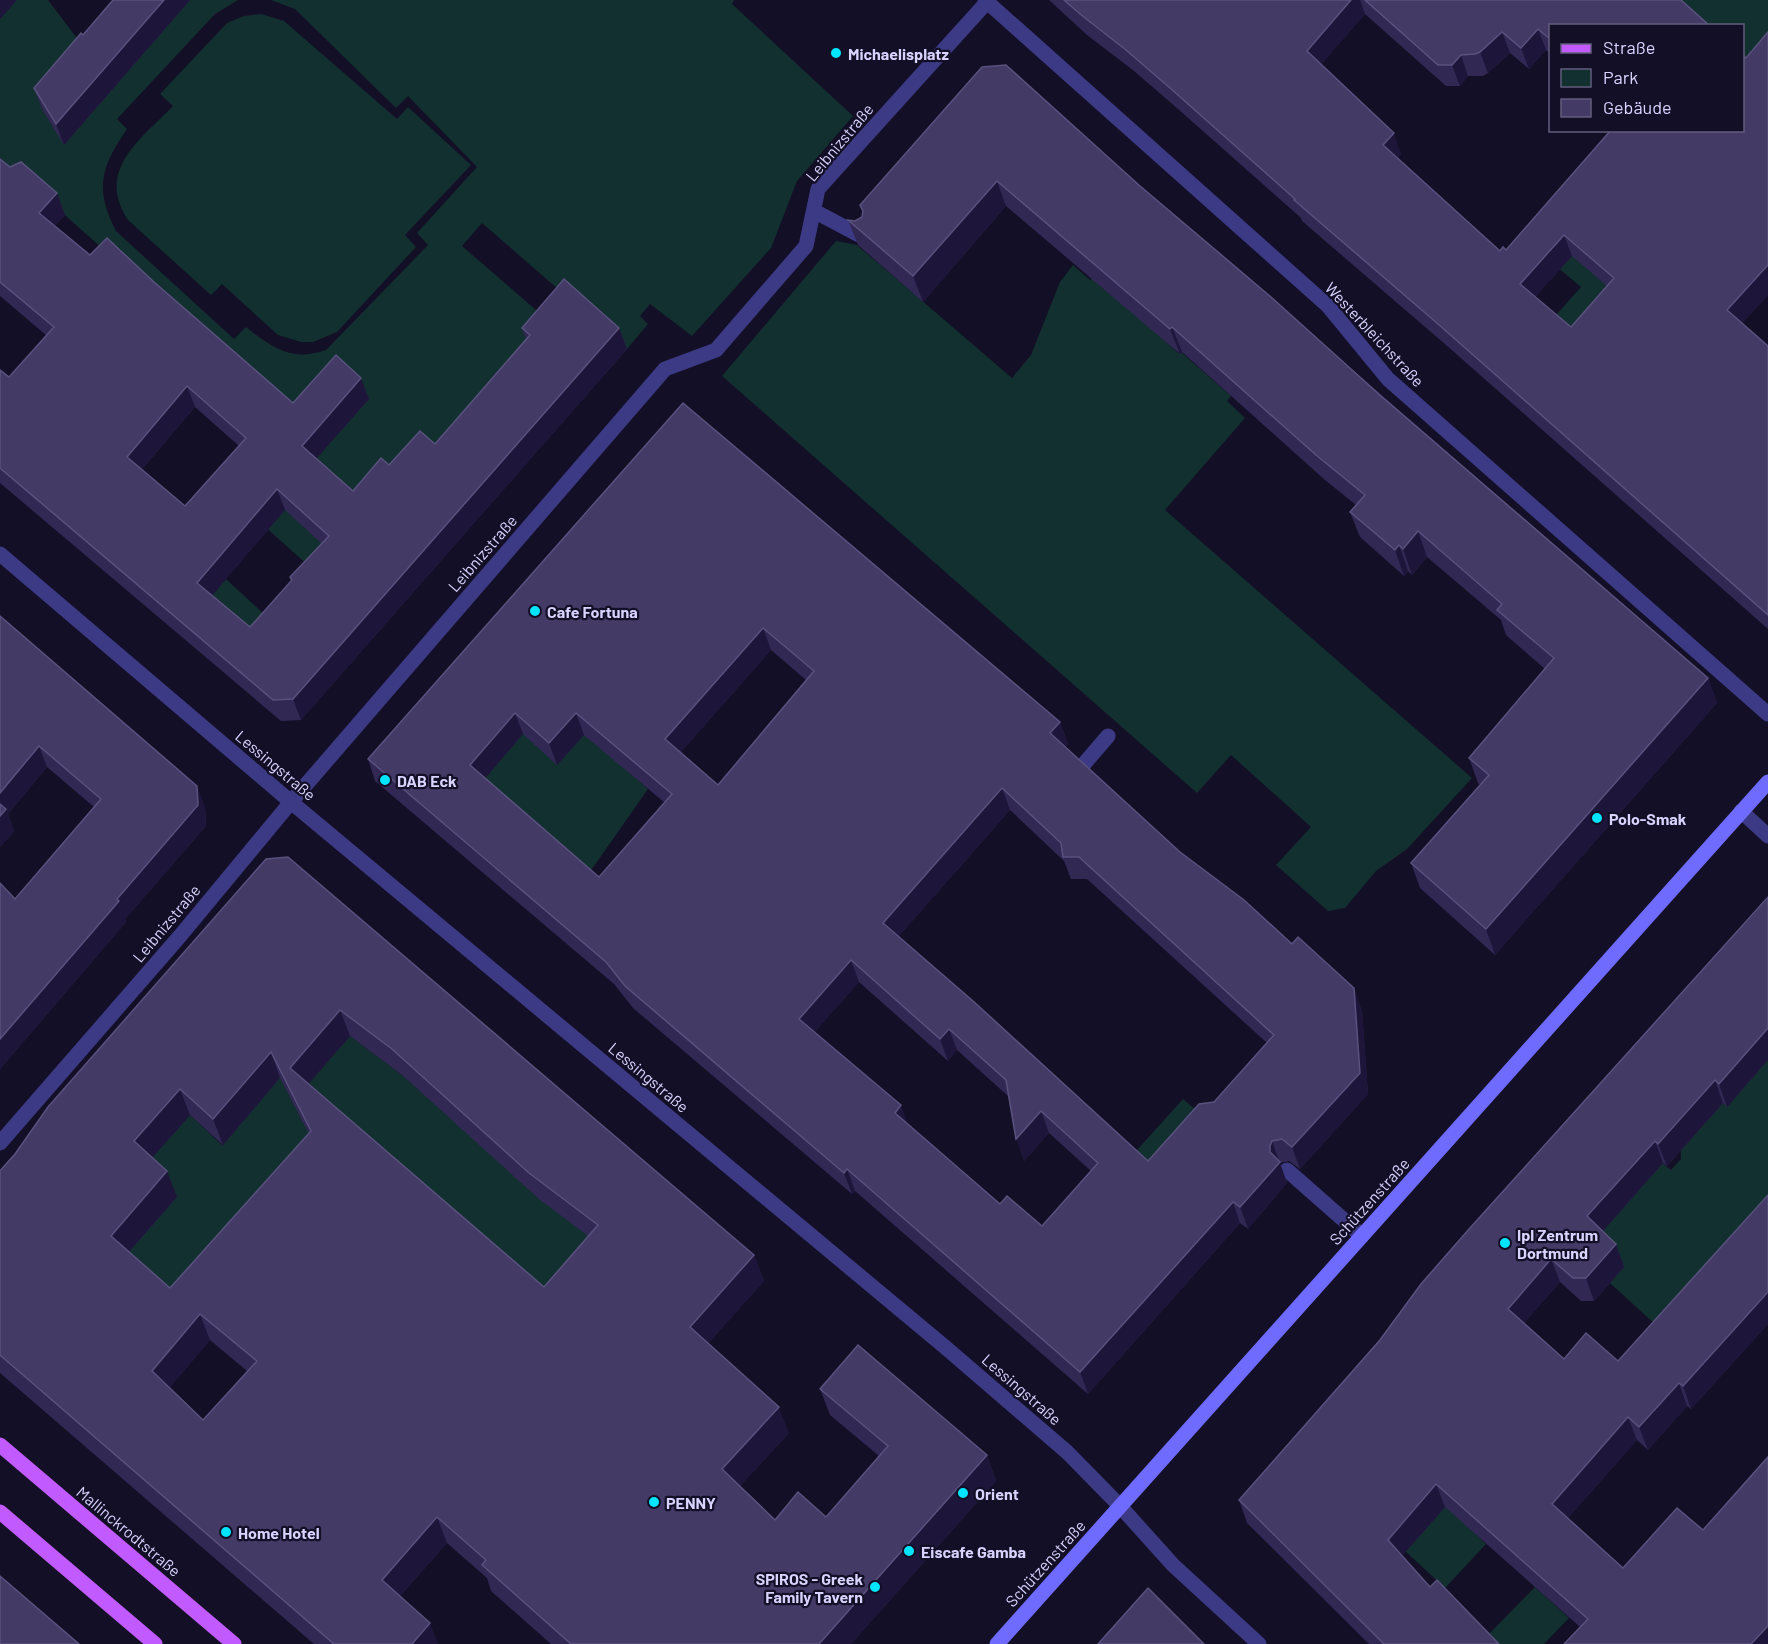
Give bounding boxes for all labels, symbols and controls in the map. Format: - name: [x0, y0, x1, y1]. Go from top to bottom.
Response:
- legend: [1549, 24, 1744, 132]
- text: Straße: [1603, 36, 1655, 58]
- place label: Michaelisplatz: [848, 44, 949, 63]
- marker: Michaelisplatz: [829, 46, 843, 60]
- text: Park: [1603, 66, 1638, 88]
- text: Gebäude: [1603, 96, 1672, 118]
- street label: Leibnizstraße: [801, 99, 877, 185]
- street label: Westerbleichstraße: [1322, 278, 1428, 390]
- street label: Leibnizstraße: [444, 511, 520, 595]
- place label: Cafe Fortuna: [547, 602, 638, 621]
- marker: Cafe Fortuna: [528, 604, 542, 618]
- street label: Lessingstraße: [232, 726, 320, 804]
- place label: DAB Eck: [397, 771, 457, 790]
- marker: DAB Eck: [378, 773, 392, 787]
- place label: Polo-Smak: [1609, 809, 1687, 828]
- marker: Polo-Smak: [1590, 811, 1604, 825]
- street label: Leibnizstraße: [128, 880, 204, 966]
- street label: Lessingstraße: [605, 1038, 693, 1116]
- street label: Schützenstraße: [1325, 1154, 1413, 1248]
- place label: Ipl Zentrum Dortmund: [1517, 1225, 1598, 1262]
- marker: Ipl Zentrum Dortmund: [1498, 1236, 1512, 1250]
- street label: Lessingstraße: [979, 1349, 1065, 1429]
- street label: Mallinckrodtstraße: [73, 1482, 185, 1580]
- place label: Orient: [975, 1484, 1019, 1503]
- marker: Orient: [956, 1486, 970, 1500]
- place label: PENNY: [666, 1493, 716, 1512]
- marker: PENNY: [647, 1495, 661, 1509]
- street label: Schützenstraße: [1001, 1516, 1089, 1610]
- place label: Home Hotel: [238, 1523, 320, 1542]
- marker: Home Hotel: [219, 1525, 233, 1539]
- place label: Eiscafe Gamba: [921, 1542, 1026, 1561]
- marker: Eiscafe Gamba: [902, 1544, 916, 1558]
- place label: SPIROS - Greek Family Tavern: [756, 1569, 863, 1606]
- marker: SPIROS - Greek Family Tavern: [868, 1580, 882, 1594]

